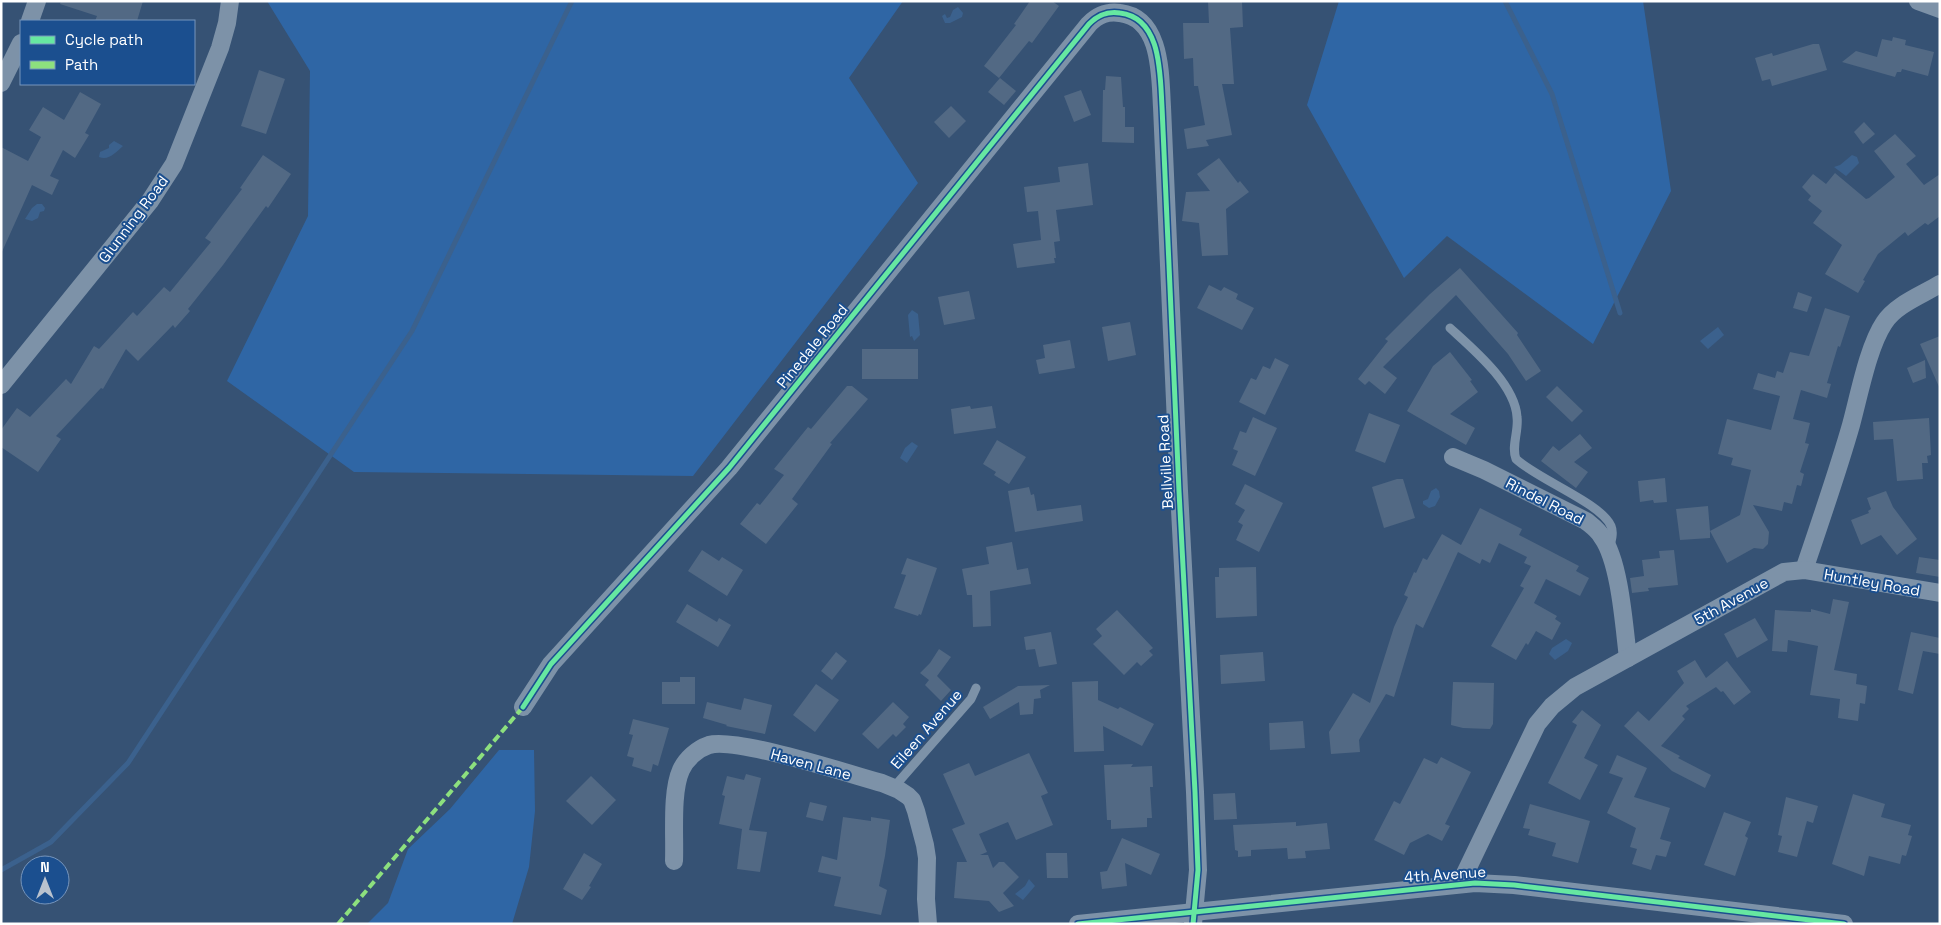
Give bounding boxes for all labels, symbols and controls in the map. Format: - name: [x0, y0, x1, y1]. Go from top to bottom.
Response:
- legend: [20, 20, 195, 85]
- text: Cycle path: [65, 30, 143, 49]
- text: Path: [65, 55, 98, 74]
- street label: Glunning Road: [94, 172, 172, 266]
- street label: Pinedale Road: [772, 300, 852, 392]
- street label: Bellville Road: [1153, 414, 1177, 510]
- street label: Rindel Road: [1503, 473, 1587, 529]
- street label: Huntley Road: [1822, 564, 1922, 600]
- street label: 5th Avenue: [1691, 573, 1771, 629]
- street label: Eileen Avenue: [886, 685, 966, 773]
- street label: Haven Lane: [769, 744, 853, 784]
- north arrow: [20, 855, 70, 905]
- text: N: [40, 858, 50, 876]
- street label: 4th Avenue: [1403, 862, 1487, 886]

